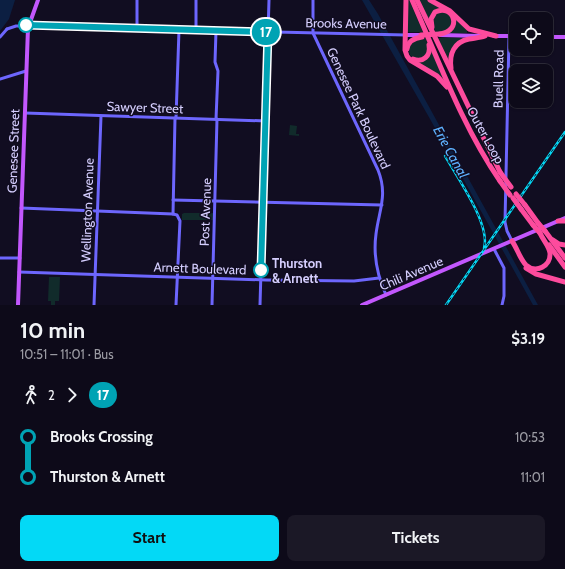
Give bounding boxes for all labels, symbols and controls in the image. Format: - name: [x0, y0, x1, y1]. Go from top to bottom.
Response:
- map controls: [509, 12, 553, 108]
- button: locate: [509, 12, 553, 56]
- street label: Brooks Avenue: [305, 14, 387, 32]
- unlabelled marker: [18, 17, 34, 33]
- line badge: 17: [248, 19, 284, 45]
- text: 17: [260, 23, 272, 41]
- street label: Genesee Park Boulevard: [324, 45, 394, 171]
- street label: Buell Road: [489, 50, 507, 108]
- button: layers: [509, 64, 553, 108]
- street label: Sawyer Street: [106, 98, 184, 116]
- street label: Outer Loop: [464, 104, 508, 166]
- street label: Genesee Street: [4, 108, 22, 193]
- water label: Erie Canal: [429, 123, 473, 182]
- street label: Wellington Avenue: [77, 157, 97, 262]
- street label: Post Avenue: [196, 177, 214, 246]
- street label: Chili Avenue: [377, 252, 446, 294]
- place label: Thurston & Arnett: [272, 255, 322, 286]
- street label: Arnett Boulevard: [153, 258, 247, 278]
- marker: Thurston & Arnett: [253, 262, 269, 278]
- text: 10 min: [20, 317, 85, 344]
- text: $3.19: [511, 330, 545, 348]
- text: 10:51 – 11:01 · Bus: [20, 346, 114, 362]
- icon: walk: [20, 384, 42, 406]
- icon: forward: [61, 384, 83, 406]
- text: 17: [97, 386, 109, 404]
- text: 2: [48, 387, 55, 403]
- text: Brooks Crossing: [50, 428, 153, 446]
- text: 10:53: [515, 429, 545, 445]
- text: Thurston & Arnett: [50, 468, 165, 486]
- text: 11:01: [521, 469, 545, 485]
- button: Start: [20, 515, 279, 561]
- button: Tickets: [287, 515, 545, 561]

